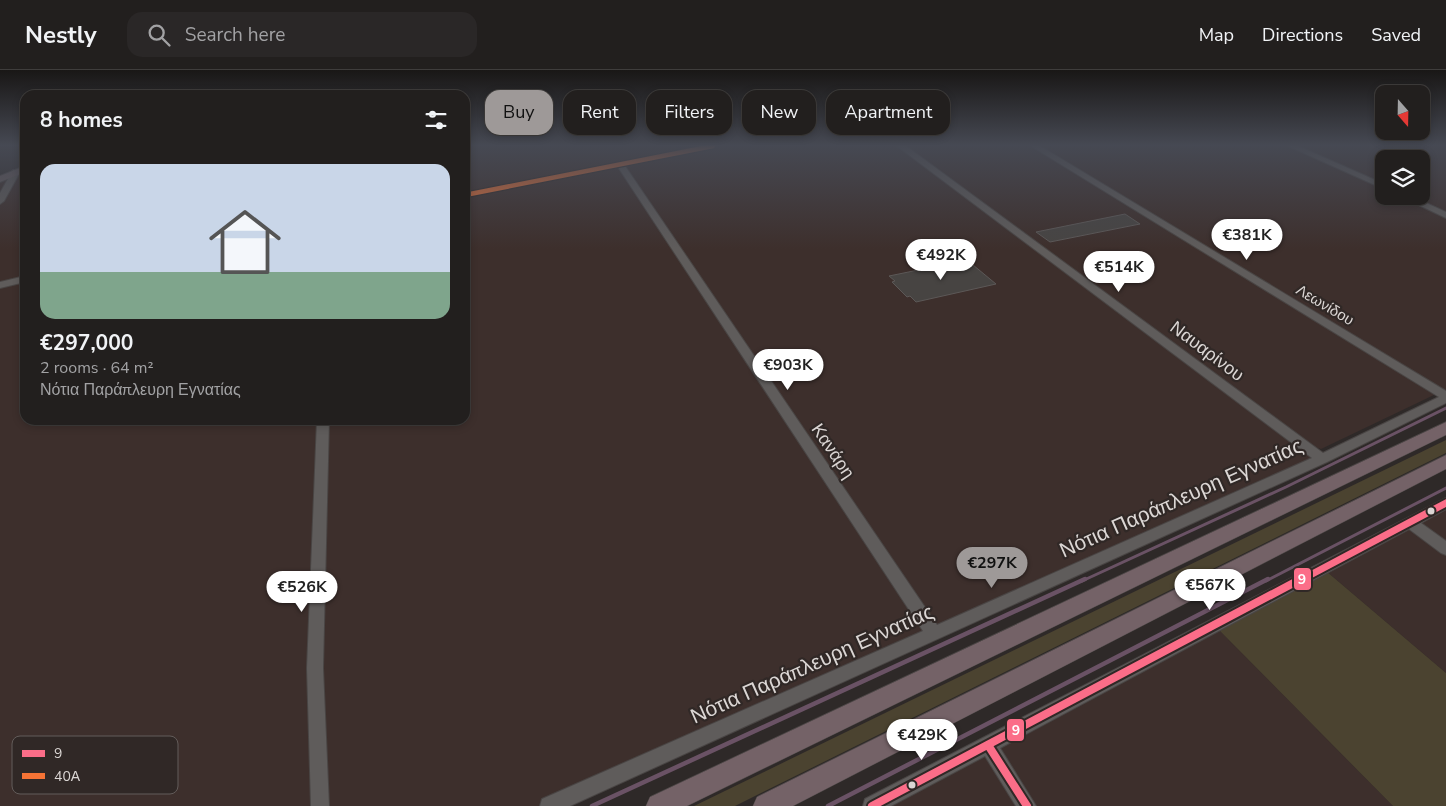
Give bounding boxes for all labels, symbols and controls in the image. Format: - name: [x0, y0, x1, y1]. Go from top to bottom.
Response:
- search box: [127, 12, 477, 57]
- text: Nestly: [25, 19, 97, 51]
- icon: search: [145, 21, 173, 49]
- text: Search here: [185, 22, 285, 48]
- text: Map: [1199, 23, 1234, 47]
- text: Directions: [1262, 23, 1343, 47]
- text: Saved: [1371, 23, 1421, 47]
- north arrow: [1375, 85, 1430, 140]
- map controls: [1375, 85, 1430, 205]
- chip: Buy: [485, 90, 553, 135]
- chip: Rent: [563, 90, 636, 135]
- chip: Filters: [646, 90, 732, 135]
- chip: New: [742, 90, 816, 135]
- chip: Apartment: [826, 90, 950, 135]
- text: 8 homes: [40, 106, 123, 134]
- icon: filters: [422, 106, 450, 134]
- button: layers: [1375, 150, 1430, 205]
- icon: home: [200, 197, 290, 287]
- pin: €381K: [1212, 218, 1282, 261]
- text: €381K: [1222, 224, 1272, 246]
- pin: €492K: [906, 238, 976, 281]
- text: €492K: [916, 244, 966, 266]
- pin: €514K: [1084, 250, 1154, 293]
- text: €514K: [1094, 256, 1144, 278]
- street label: Λεωνίδου: [1292, 280, 1358, 330]
- street label: Ναυαρίνου: [1165, 315, 1249, 387]
- text: €297,000: [40, 329, 133, 357]
- pin: €903K: [753, 348, 823, 391]
- text: €903K: [763, 354, 813, 376]
- text: 2 rooms · 64 m²: [40, 357, 153, 379]
- text: Νότια Παράπλευρη Εγνατίας: [40, 379, 241, 401]
- street label: Κανάρη: [806, 419, 860, 483]
- street label: Νότια Παράπλευρη Εγνατίας: [1055, 432, 1307, 564]
- unlabelled marker: [1426, 506, 1436, 516]
- pin: €297K: [957, 546, 1027, 589]
- text: €297K: [967, 552, 1017, 574]
- line badge: 9: [1293, 567, 1312, 591]
- pin: €567K: [1175, 568, 1245, 611]
- pin: €526K: [267, 570, 337, 613]
- text: 9: [1298, 570, 1306, 589]
- text: €567K: [1185, 574, 1235, 596]
- text: €526K: [277, 576, 327, 598]
- street label: Νότια Παράπλευρη Εγνατίας: [686, 598, 938, 730]
- pin: €429K: [887, 718, 957, 761]
- line badge: 9: [1006, 718, 1025, 742]
- text: 9: [1012, 721, 1020, 740]
- text: €429K: [897, 724, 947, 746]
- legend: [12, 736, 178, 794]
- text: 9: [54, 744, 62, 763]
- text: 40Α: [54, 767, 81, 786]
- unlabelled marker: [907, 780, 917, 790]

